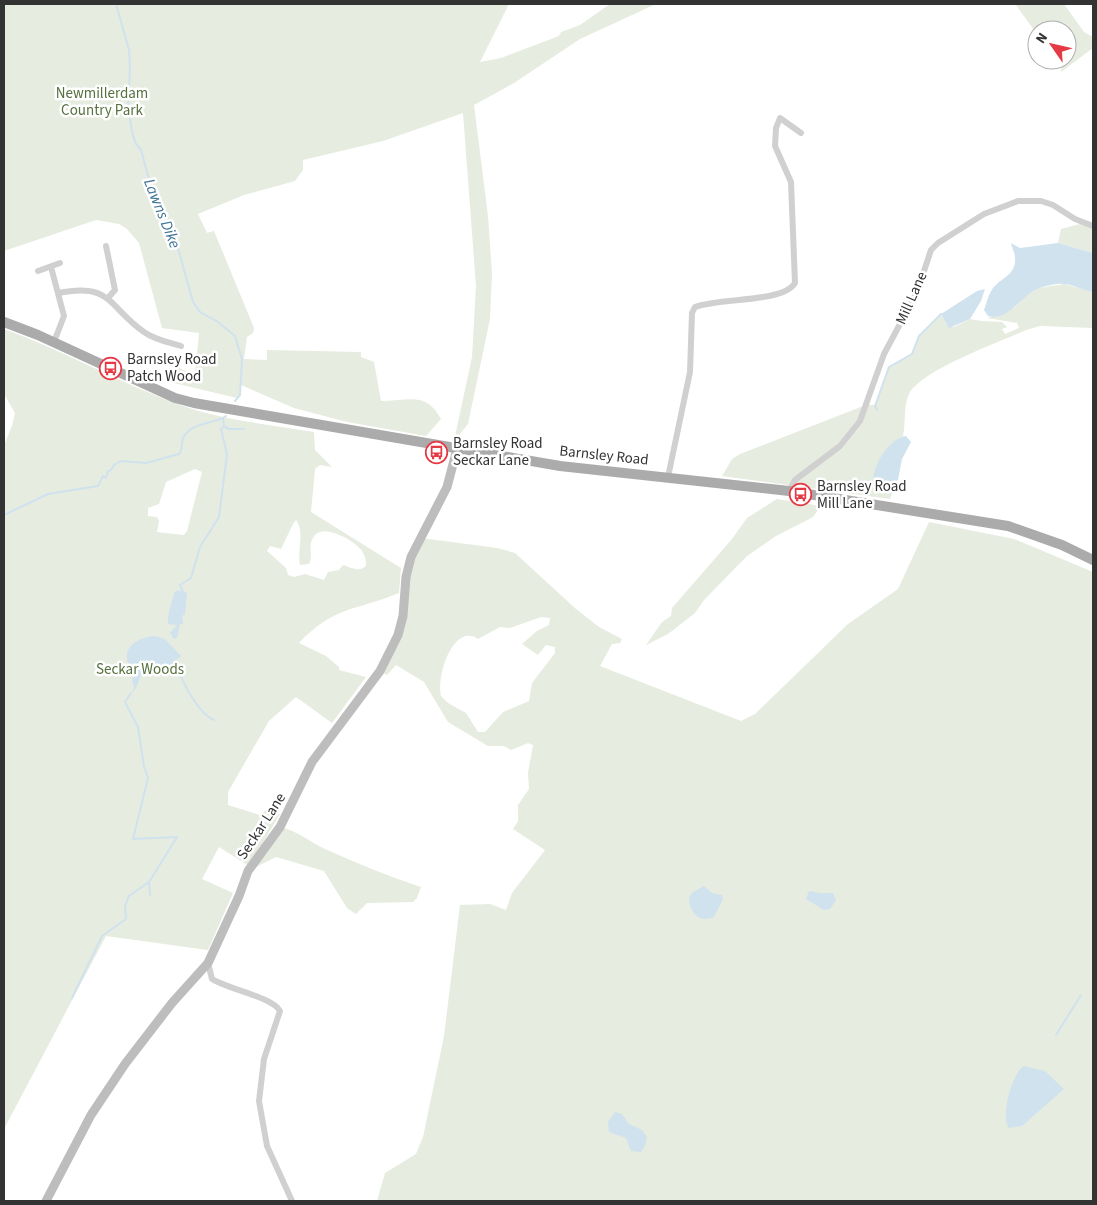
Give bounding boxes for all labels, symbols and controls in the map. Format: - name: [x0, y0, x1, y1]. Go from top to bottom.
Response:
- north arrow: [1027, 20, 1077, 70]
- text: N: [1031, 29, 1053, 48]
- park label: Newmillerdam Country Park: [56, 83, 148, 121]
- water label: Lawns Dike: [138, 175, 186, 252]
- street label: Mill Lane: [891, 268, 932, 328]
- place label: Barnsley Road Patch Wood: [127, 349, 217, 387]
- bus stop icon: Barnsley Road Patch Wood: [99, 356, 123, 380]
- place label: Barnsley Road Seckar Lane: [453, 433, 543, 471]
- bus stop icon: Barnsley Road Seckar Lane: [425, 440, 449, 464]
- street label: Barnsley Road: [558, 440, 650, 471]
- place label: Barnsley Road Mill Lane: [817, 476, 907, 514]
- bus stop icon: Barnsley Road Mill Lane: [789, 483, 813, 507]
- park label: Seckar Woods: [96, 659, 184, 680]
- street label: Seckar Lane: [232, 789, 291, 864]

